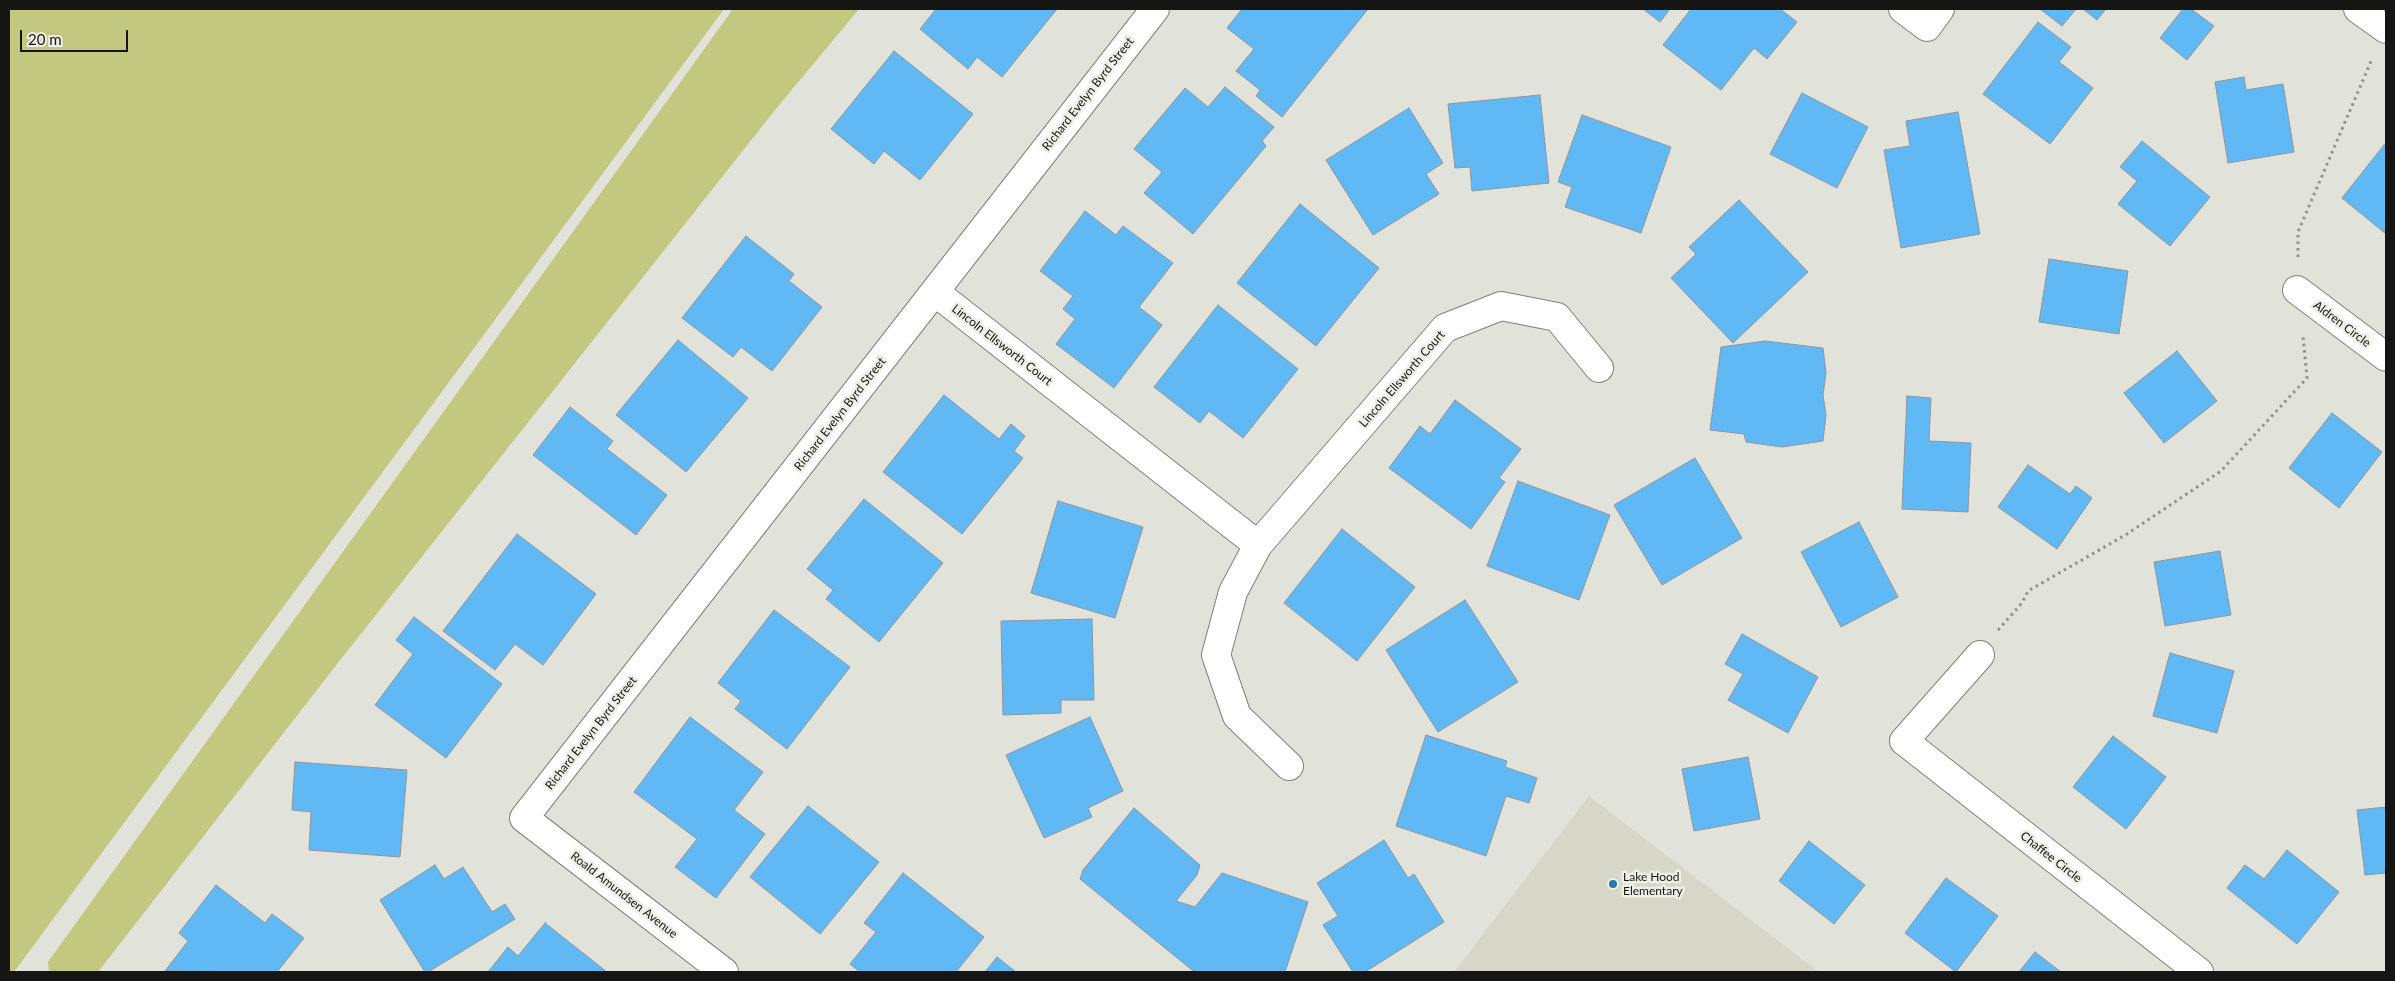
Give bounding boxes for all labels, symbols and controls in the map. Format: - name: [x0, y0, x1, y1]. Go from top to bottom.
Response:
- scale bar: [22, 20, 130, 52]
- text: 20 m: [28, 30, 62, 48]
- street label: Richard Evelyn Byrd Street: [1039, 35, 1137, 153]
- street label: Aldren Circle: [2311, 298, 2373, 350]
- street label: Lincoln Ellsworth Court: [949, 301, 1055, 389]
- street label: Lincoln Ellsworth Court: [1356, 328, 1448, 430]
- street label: Richard Evelyn Byrd Street: [791, 355, 889, 473]
- street label: Richard Evelyn Byrd Street: [542, 674, 640, 792]
- street label: Chaffee Circle: [2017, 829, 2085, 885]
- street label: Roald Amundsen Avenue: [568, 849, 680, 941]
- place label: Lake Hood Elementary: [1623, 870, 1683, 898]
- marker: Lake Hood Elementary: [1607, 878, 1619, 890]

